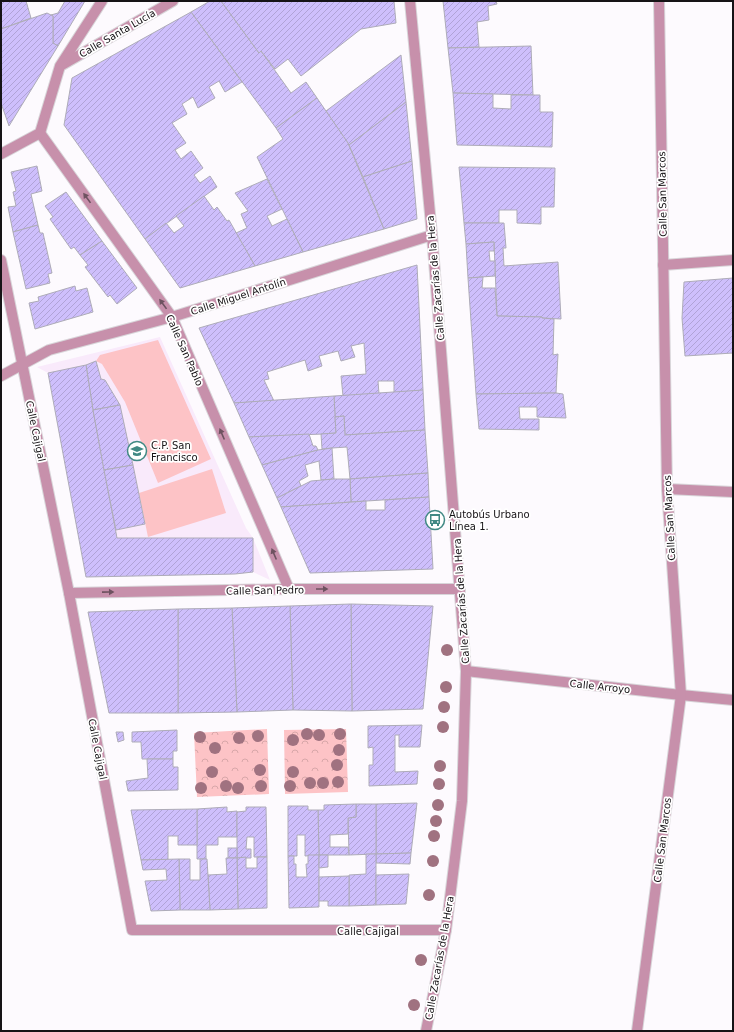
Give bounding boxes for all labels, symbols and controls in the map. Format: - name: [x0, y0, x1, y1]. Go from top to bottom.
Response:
- street label: Calle Santa Lucía: [77, 7, 157, 60]
- street label: Calle San Marcos: [656, 151, 669, 237]
- one-way arrow: [83, 193, 91, 203]
- street label: Calle Zacarías de la Hera: [425, 215, 446, 341]
- street label: Calle Miguel Antolín: [189, 276, 287, 317]
- one-way arrow: [158, 298, 167, 309]
- street label: Calle San Pablo: [164, 313, 205, 388]
- street label: Calle Cajigal: [24, 400, 47, 463]
- one-way arrow: [219, 428, 225, 440]
- school or university icon: C.P. San Francisco: [126, 440, 148, 462]
- place label: C.P. San Francisco: [151, 440, 198, 463]
- street label: Calle San Marcos: [662, 475, 677, 561]
- bus stop icon: Autobús Urbano Línea 1.: [424, 509, 446, 531]
- place label: Autobús Urbano Línea 1.: [449, 509, 530, 532]
- street label: Calle Zacarías de la Hera: [452, 538, 471, 664]
- one-way arrow: [270, 547, 276, 559]
- street label: Calle San Pedro: [226, 584, 304, 597]
- one-way arrow: [316, 586, 329, 592]
- one-way arrow: [102, 589, 115, 595]
- street label: Calle Arroyo: [569, 678, 631, 695]
- street label: Calle Cajigal: [86, 718, 109, 781]
- street label: Calle San Marcos: [652, 797, 673, 883]
- street label: Calle Zacarías de la Hera: [423, 895, 456, 1021]
- street label: Calle Cajigal: [337, 926, 399, 937]

